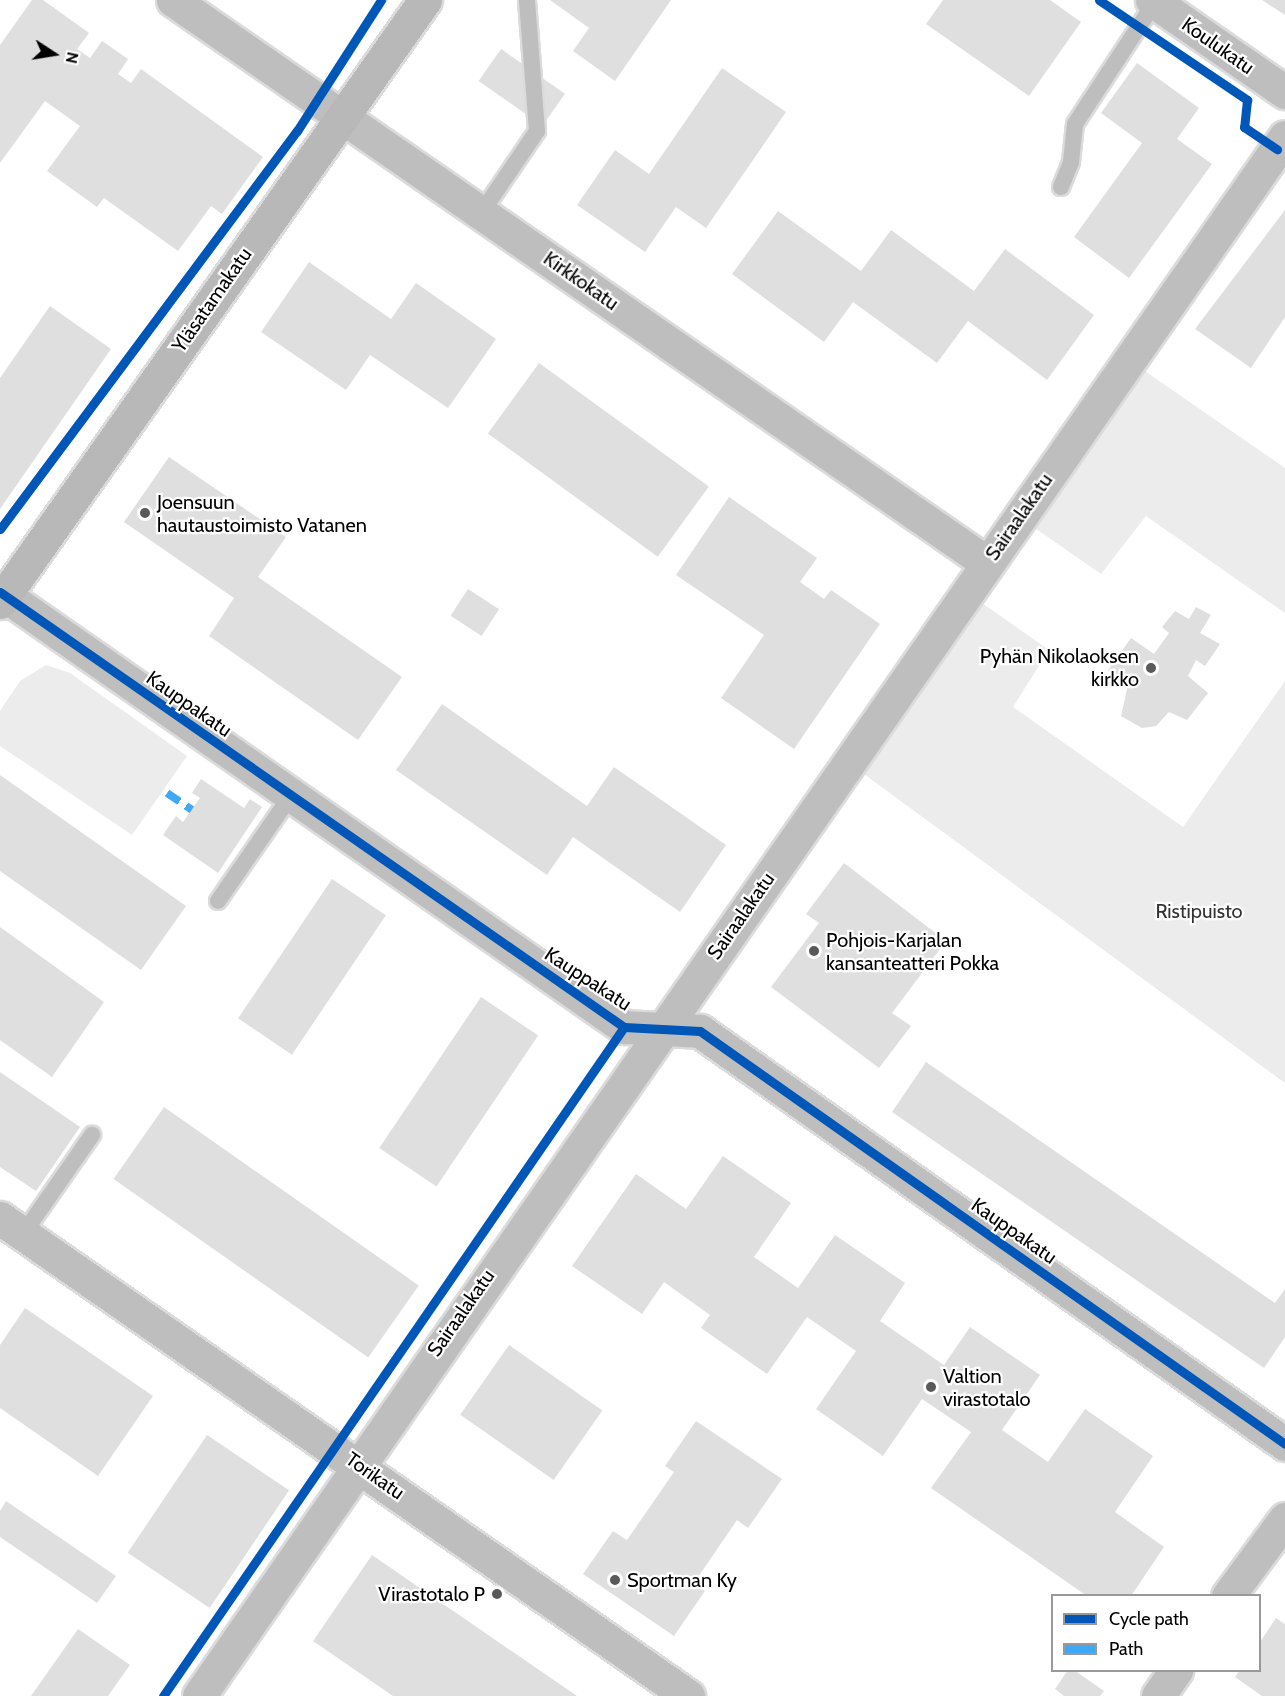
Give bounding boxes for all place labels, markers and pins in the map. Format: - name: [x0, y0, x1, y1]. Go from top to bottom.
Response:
- place label: Joensuun hautaustoimisto Vatanen: [157, 490, 367, 537]
- marker: Joensuun hautaustoimisto Vatanen: [138, 506, 152, 520]
- place label: Pyhän Nikolaoksen kirkko: [980, 644, 1139, 691]
- marker: Pyhän Nikolaoksen kirkko: [1144, 661, 1158, 675]
- place label: Pohjois-Karjalan kansanteatteri Pokka: [826, 928, 999, 975]
- marker: Pohjois-Karjalan kansanteatteri Pokka: [807, 944, 821, 958]
- place label: Valtion virastotalo: [943, 1364, 1031, 1411]
- marker: Valtion virastotalo: [924, 1380, 938, 1394]
- place label: Sportman Ky: [627, 1568, 737, 1592]
- marker: Sportman Ky: [608, 1573, 622, 1587]
- place label: Virastotalo P: [378, 1582, 485, 1606]
- marker: Virastotalo P: [490, 1587, 504, 1601]

